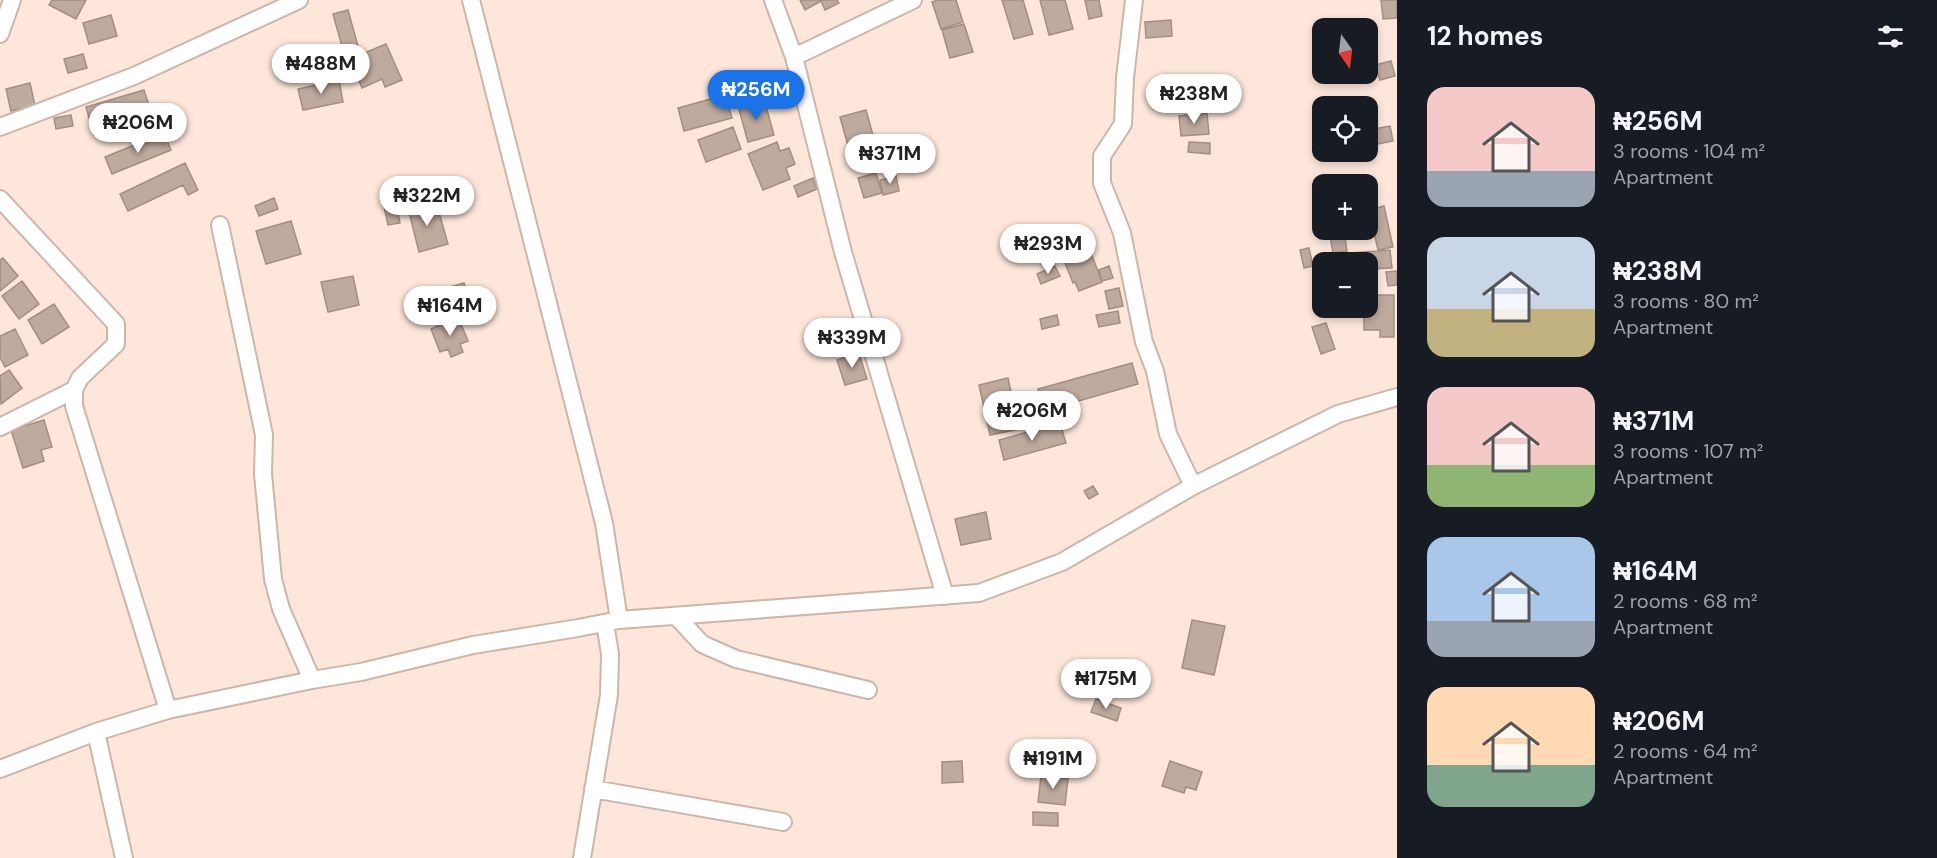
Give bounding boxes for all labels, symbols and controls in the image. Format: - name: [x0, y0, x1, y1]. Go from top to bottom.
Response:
- north arrow: [1312, 18, 1378, 84]
- map controls: [1312, 18, 1378, 318]
- text: 12 homes: [1427, 19, 1543, 53]
- icon: filters: [1874, 20, 1907, 53]
- pin: ₦488M: [279, 44, 363, 95]
- text: ₦488M: [286, 50, 356, 76]
- pin: ₦256M: [714, 70, 798, 121]
- pin: ₦238M: [1152, 74, 1236, 125]
- text: ₦256M: [722, 76, 790, 102]
- text: ₦238M: [1160, 80, 1228, 106]
- button: locate: [1312, 96, 1378, 162]
- pin: ₦206M: [96, 103, 180, 154]
- text: ₦256M: [1613, 104, 1702, 138]
- text: ₦206M: [103, 109, 173, 135]
- icon: home: [1475, 111, 1547, 183]
- pin: ₦371M: [848, 134, 932, 185]
- text: 3 rooms · 104 m²: [1613, 138, 1765, 164]
- text: ₦371M: [859, 140, 921, 166]
- text: Apartment: [1613, 164, 1713, 190]
- button: +: [1312, 174, 1378, 240]
- pin: ₦322M: [385, 176, 469, 227]
- text: ₦322M: [393, 182, 461, 208]
- pin: ₦293M: [1006, 224, 1090, 275]
- text: ₦293M: [1014, 230, 1082, 256]
- button: −: [1312, 252, 1378, 318]
- text: ₦238M: [1613, 254, 1702, 288]
- icon: home: [1475, 261, 1547, 333]
- pin: ₦164M: [408, 286, 492, 337]
- text: 3 rooms · 80 m²: [1613, 288, 1759, 314]
- text: ₦164M: [417, 292, 483, 318]
- text: Apartment: [1613, 314, 1713, 340]
- pin: ₦339M: [810, 318, 894, 369]
- text: ₦339M: [818, 324, 886, 350]
- pin: ₦206M: [990, 391, 1074, 442]
- text: ₦206M: [997, 397, 1067, 423]
- text: ₦371M: [1613, 404, 1694, 438]
- icon: home: [1475, 411, 1547, 483]
- text: 3 rooms · 107 m²: [1613, 438, 1763, 464]
- text: Apartment: [1613, 464, 1713, 490]
- text: ₦164M: [1613, 554, 1698, 588]
- icon: home: [1475, 561, 1547, 633]
- text: 2 rooms · 68 m²: [1613, 588, 1758, 614]
- text: Apartment: [1613, 614, 1713, 640]
- pin: ₦175M: [1064, 659, 1148, 710]
- text: ₦175M: [1075, 665, 1137, 691]
- text: ₦206M: [1613, 704, 1705, 738]
- icon: home: [1475, 711, 1547, 783]
- text: 2 rooms · 64 m²: [1613, 738, 1757, 764]
- pin: ₦191M: [1011, 739, 1095, 790]
- text: ₦191M: [1023, 745, 1083, 771]
- text: Apartment: [1613, 764, 1713, 790]

